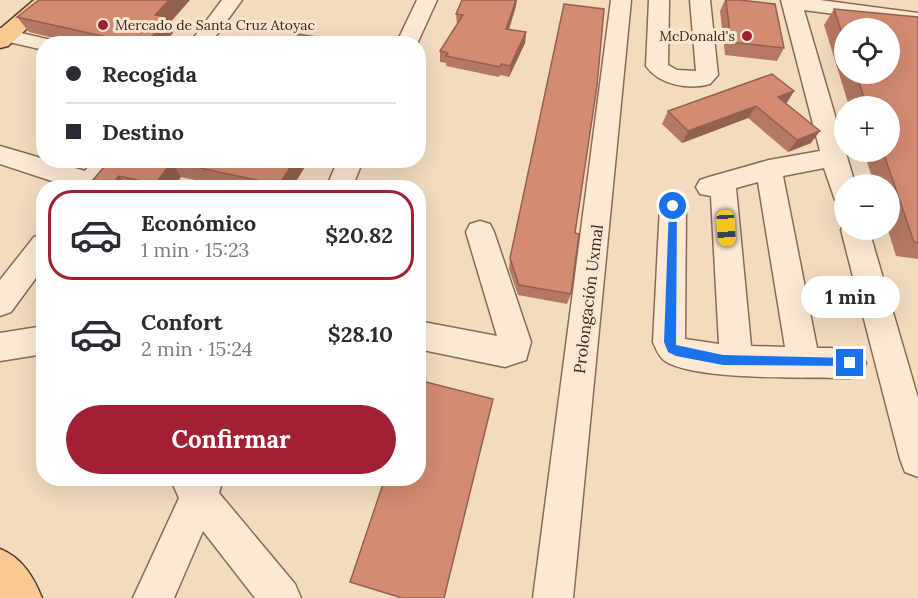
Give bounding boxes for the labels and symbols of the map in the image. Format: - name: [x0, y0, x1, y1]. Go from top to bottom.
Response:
- place label: Mercado de Santa Cruz Atoyac: [115, 16, 315, 34]
- marker: Mercado de Santa Cruz Atoyac: [96, 18, 110, 32]
- place label: McDonald's: [659, 27, 735, 45]
- marker: McDonald's: [740, 29, 754, 43]
- route start: [659, 192, 686, 219]
- car: [716, 209, 736, 247]
- street label: Prolongación Uxmal: [569, 223, 607, 375]
- callout: 1 min: [800, 276, 900, 318]
- route end: [836, 349, 863, 376]

